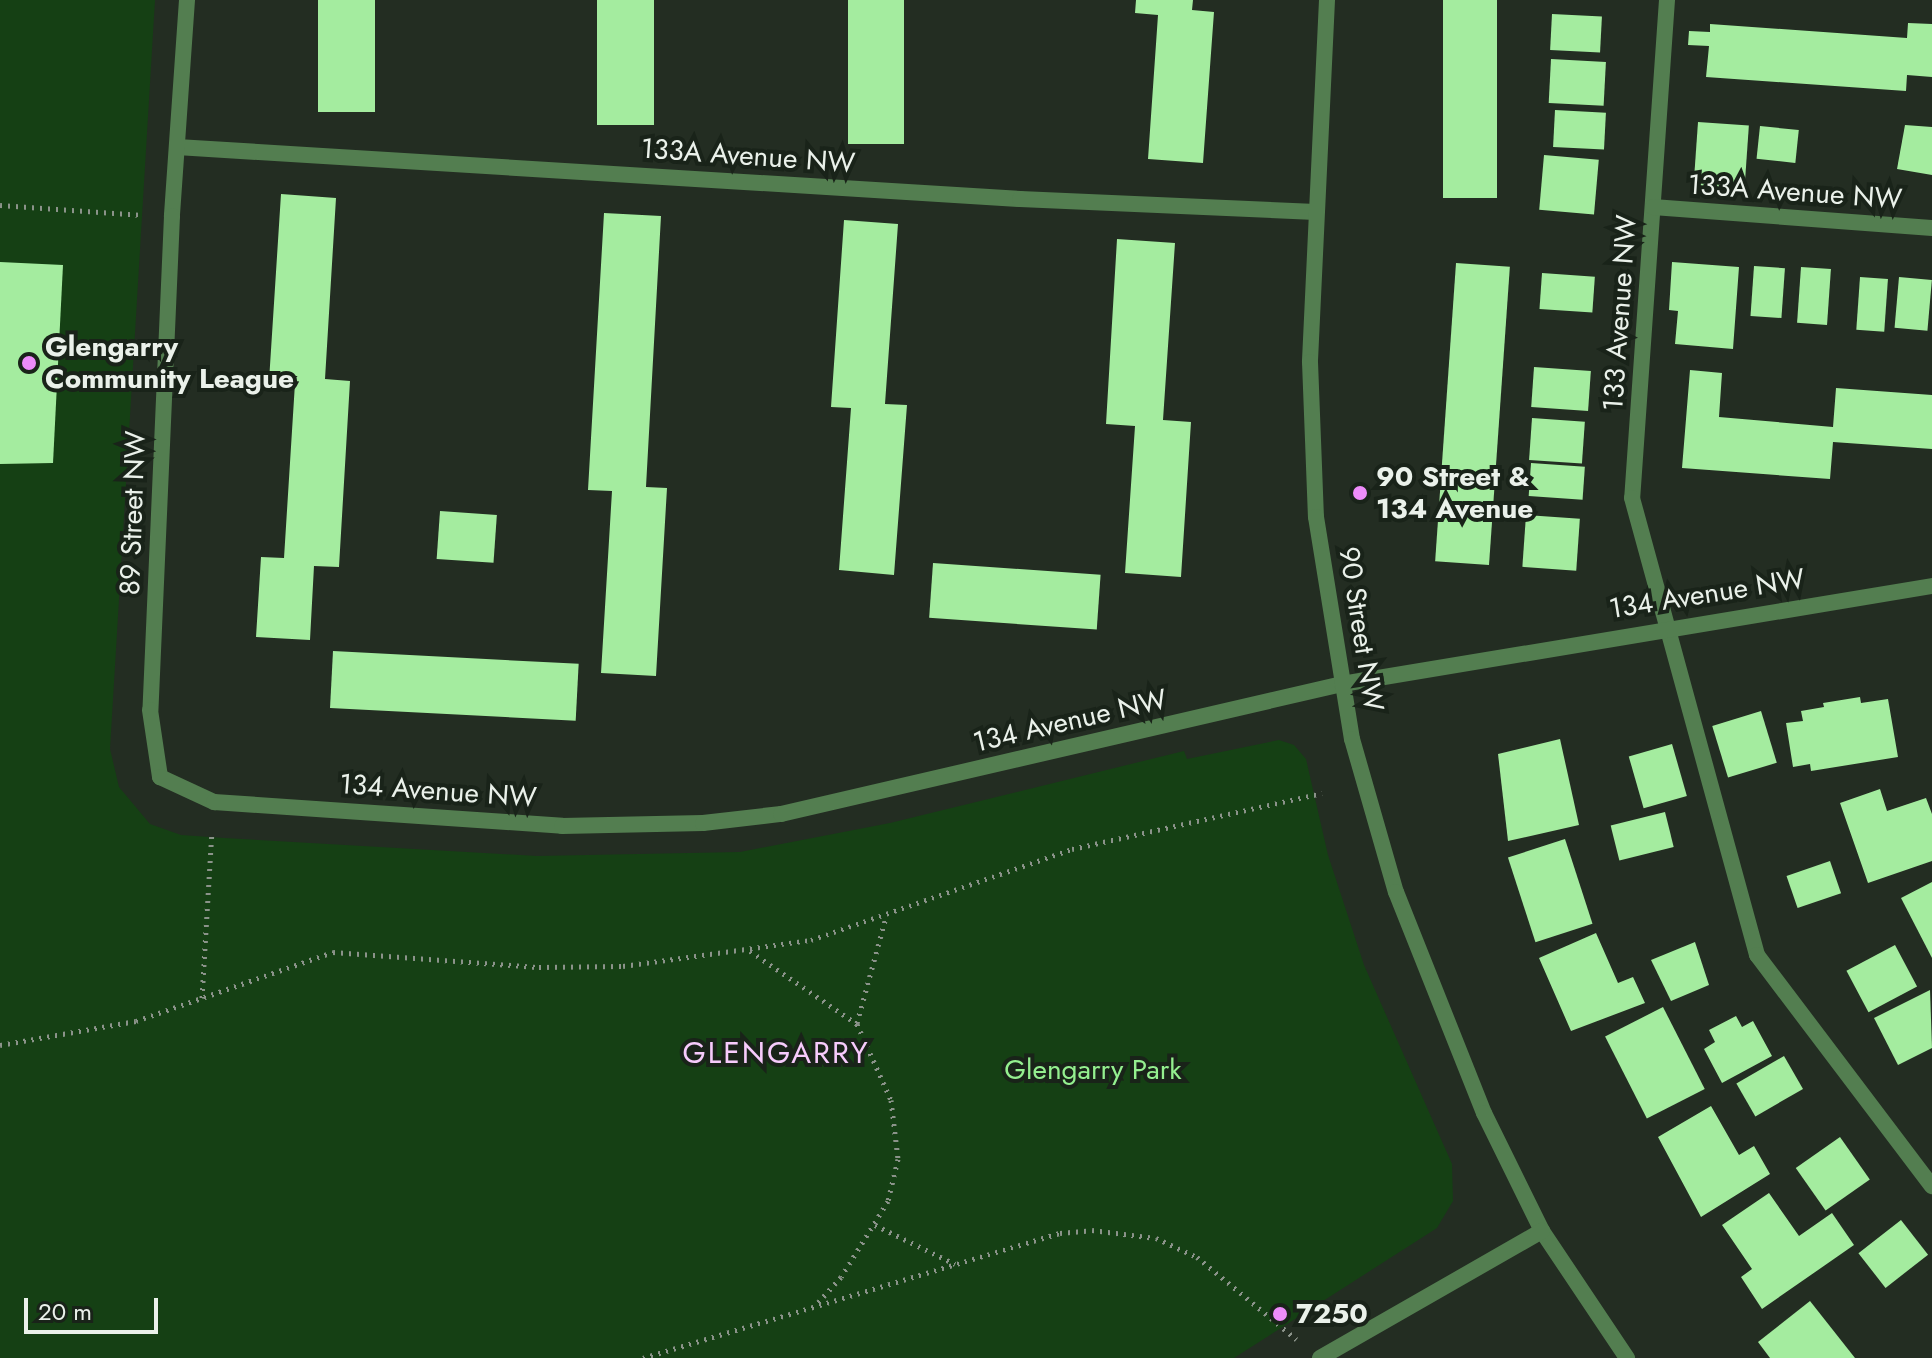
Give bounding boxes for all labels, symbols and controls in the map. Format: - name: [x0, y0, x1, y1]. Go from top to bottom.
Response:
- street label: 133A Avenue NW: [640, 132, 856, 180]
- street label: 133A Avenue NW: [1687, 168, 1903, 216]
- street label: 133 Avenue NW: [1596, 214, 1644, 412]
- place label: Glengarry Community League: [45, 330, 294, 396]
- marker: Glengarry Community League: [20, 354, 38, 372]
- street label: 89 Street NW: [113, 430, 153, 596]
- place label: 90 Street & 134 Avenue: [1376, 460, 1533, 526]
- marker: 90 Street & 134 Avenue: [1351, 484, 1369, 502]
- street label: 90 Street NW: [1331, 544, 1391, 714]
- street label: 134 Avenue NW: [1607, 562, 1807, 626]
- street label: 134 Avenue NW: [970, 682, 1170, 760]
- street label: 134 Avenue NW: [338, 767, 538, 815]
- district label: GLENGARRY: [682, 1035, 870, 1071]
- park label: Glengarry Park: [1004, 1053, 1182, 1087]
- scale bar: [28, 1282, 162, 1332]
- text: 20 m: [38, 1294, 92, 1329]
- place label: 7250: [1296, 1297, 1368, 1331]
- marker: 7250: [1271, 1305, 1289, 1323]

